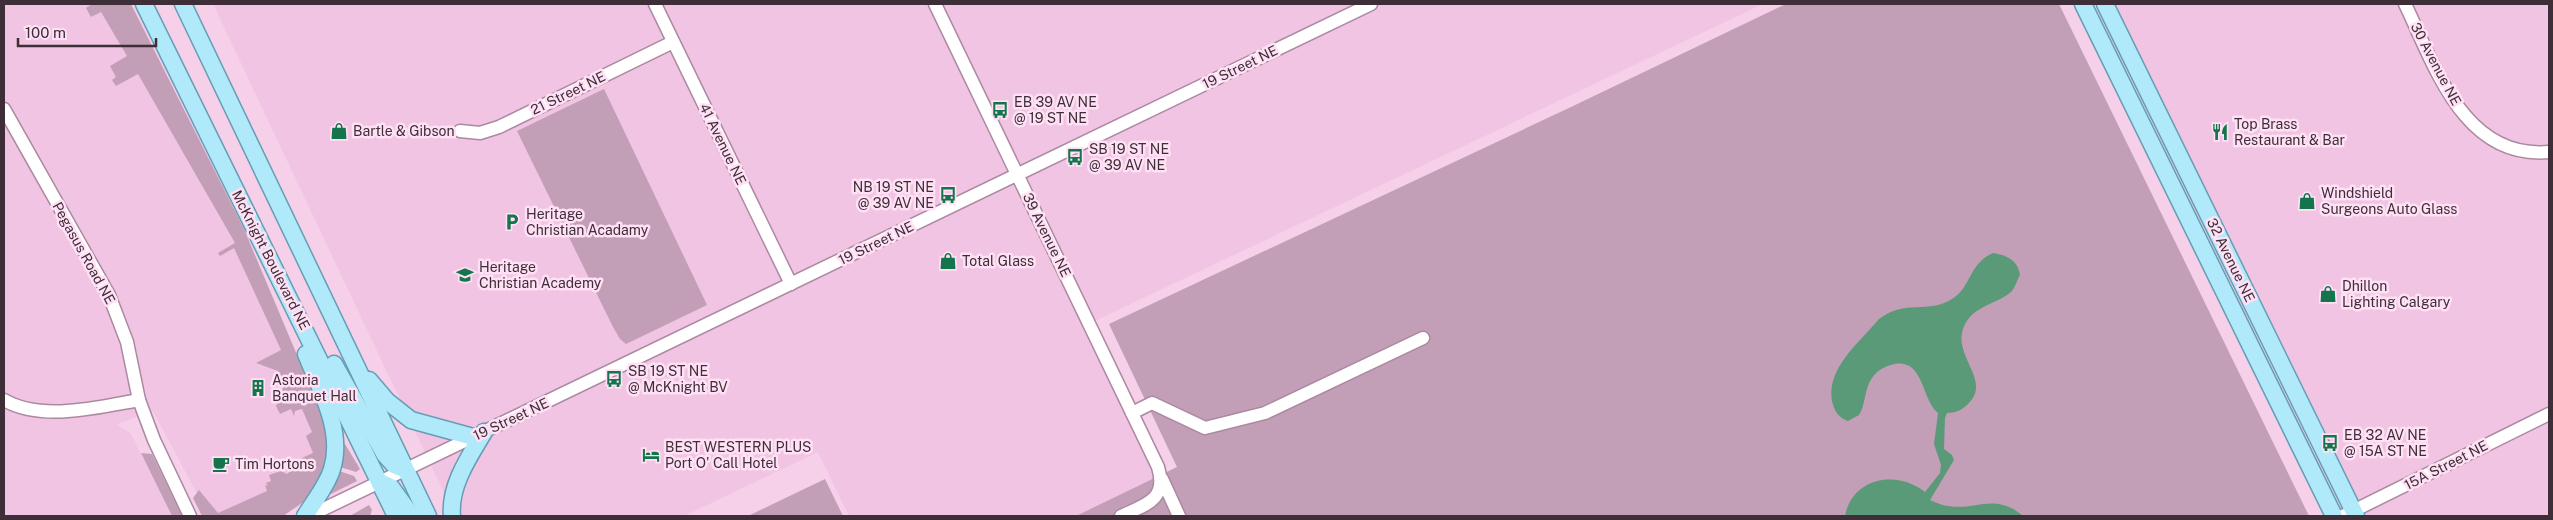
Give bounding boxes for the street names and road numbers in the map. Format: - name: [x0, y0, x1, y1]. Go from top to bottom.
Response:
- street label: 30 Avenue NE: [2407, 20, 2465, 108]
- street label: 19 Street NE: [1200, 42, 1280, 92]
- street label: 21 Street NE: [528, 68, 608, 118]
- street label: 41 Avenue NE: [696, 101, 750, 187]
- street label: McKnight Boulevard NE: [229, 188, 313, 332]
- street label: 39 Avenue NE: [1020, 190, 1074, 280]
- street label: Pegasus Road NE: [49, 199, 119, 307]
- street label: 32 Avenue NE: [2204, 216, 2258, 304]
- street label: 19 Street NE: [836, 218, 916, 268]
- street label: 19 Street NE: [471, 395, 551, 443]
- street label: 15A Street NE: [2402, 437, 2490, 493]

